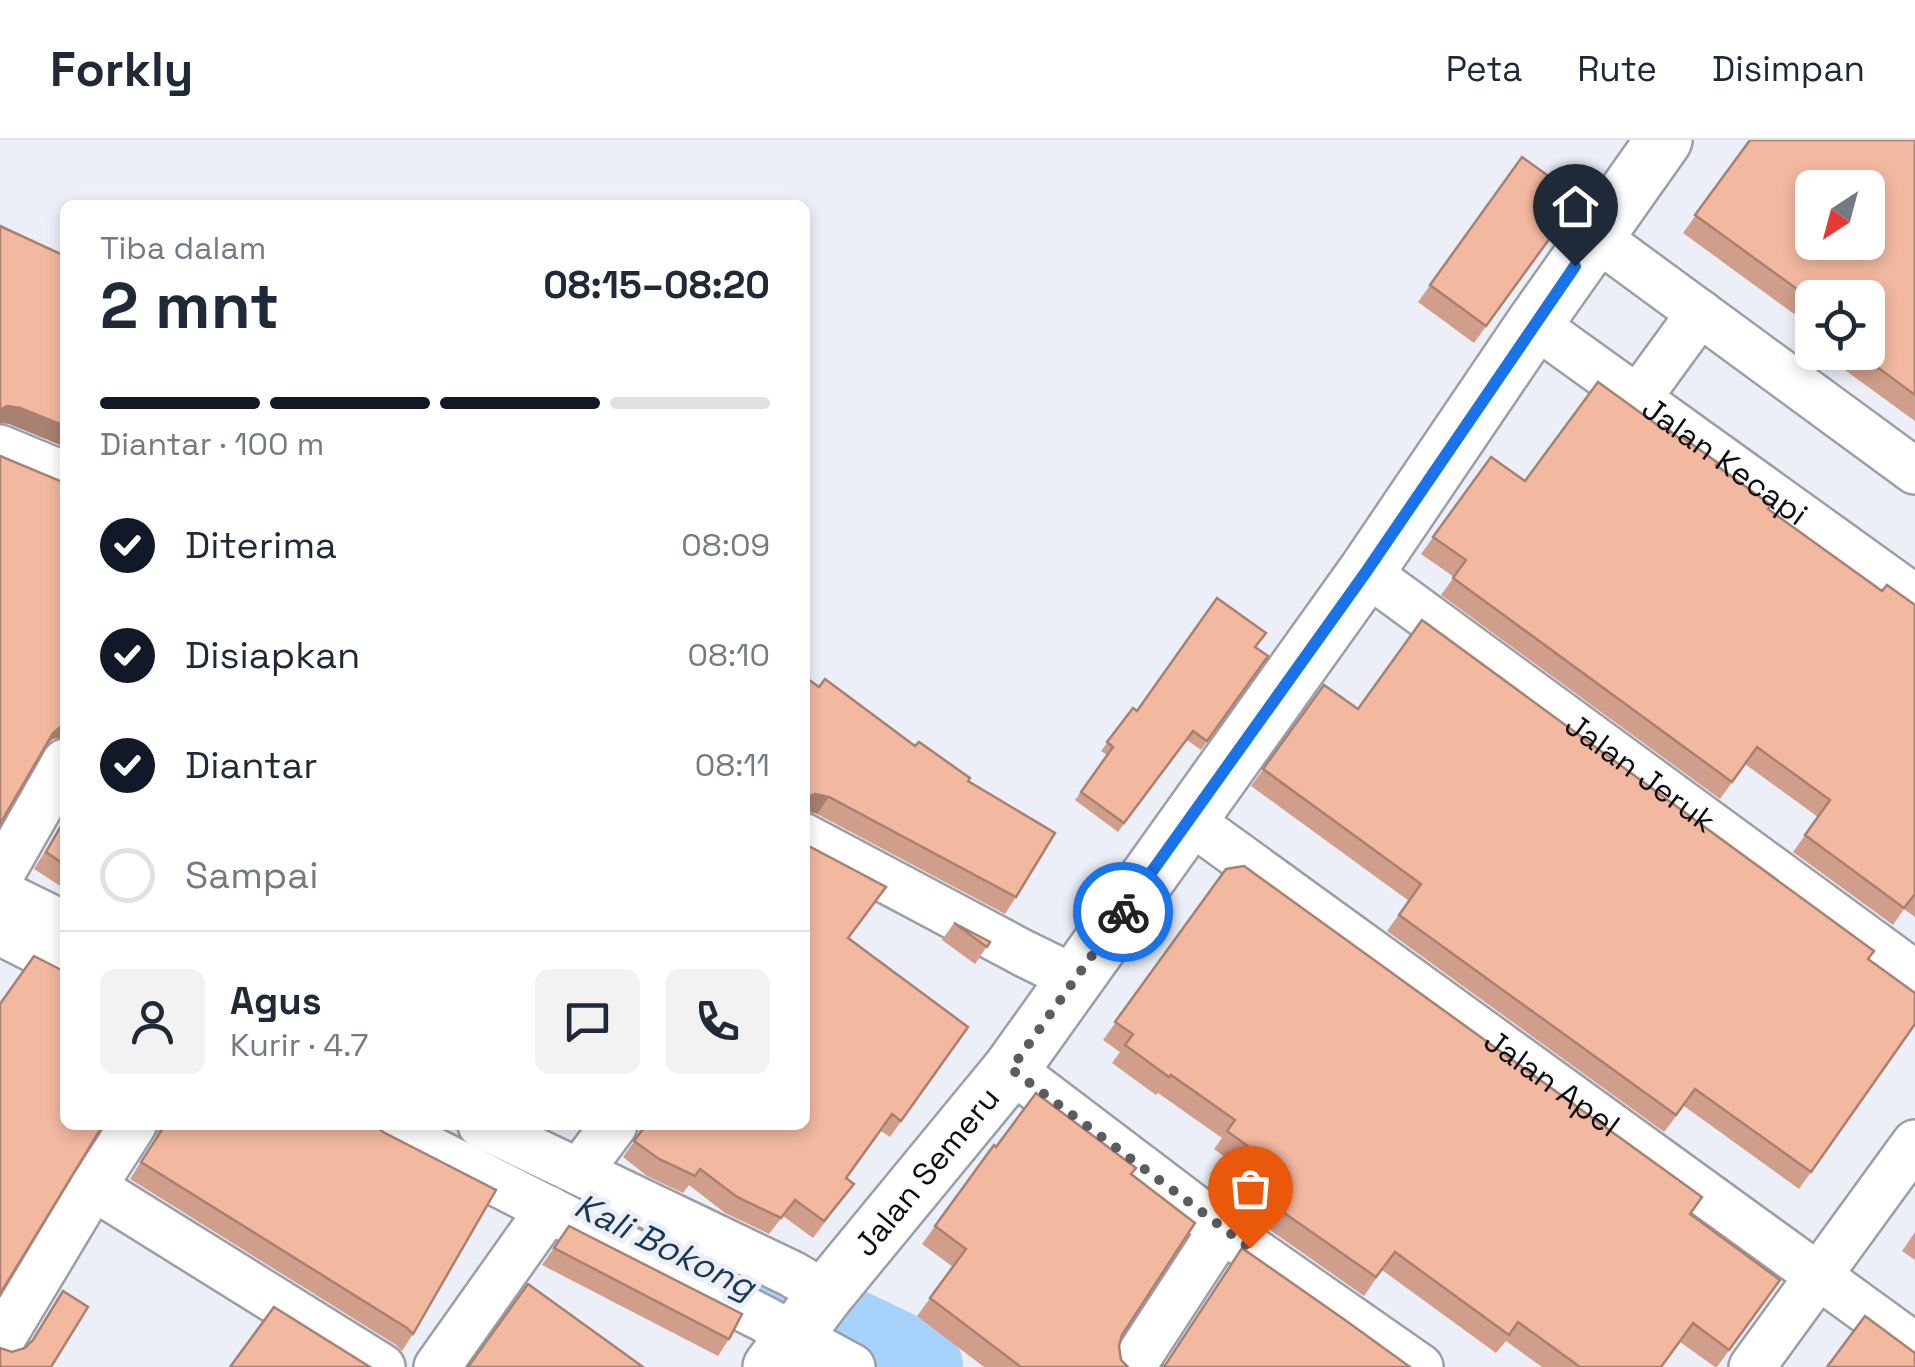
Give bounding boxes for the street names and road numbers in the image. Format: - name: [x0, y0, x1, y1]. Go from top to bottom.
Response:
- street label: Jalan Kecapi: [1634, 388, 1815, 534]
- street label: Jalan Jeruk: [1557, 705, 1723, 841]
- street label: Jalan Apel: [1476, 1020, 1627, 1145]
- street label: Jalan Semeru: [845, 1079, 1008, 1264]

